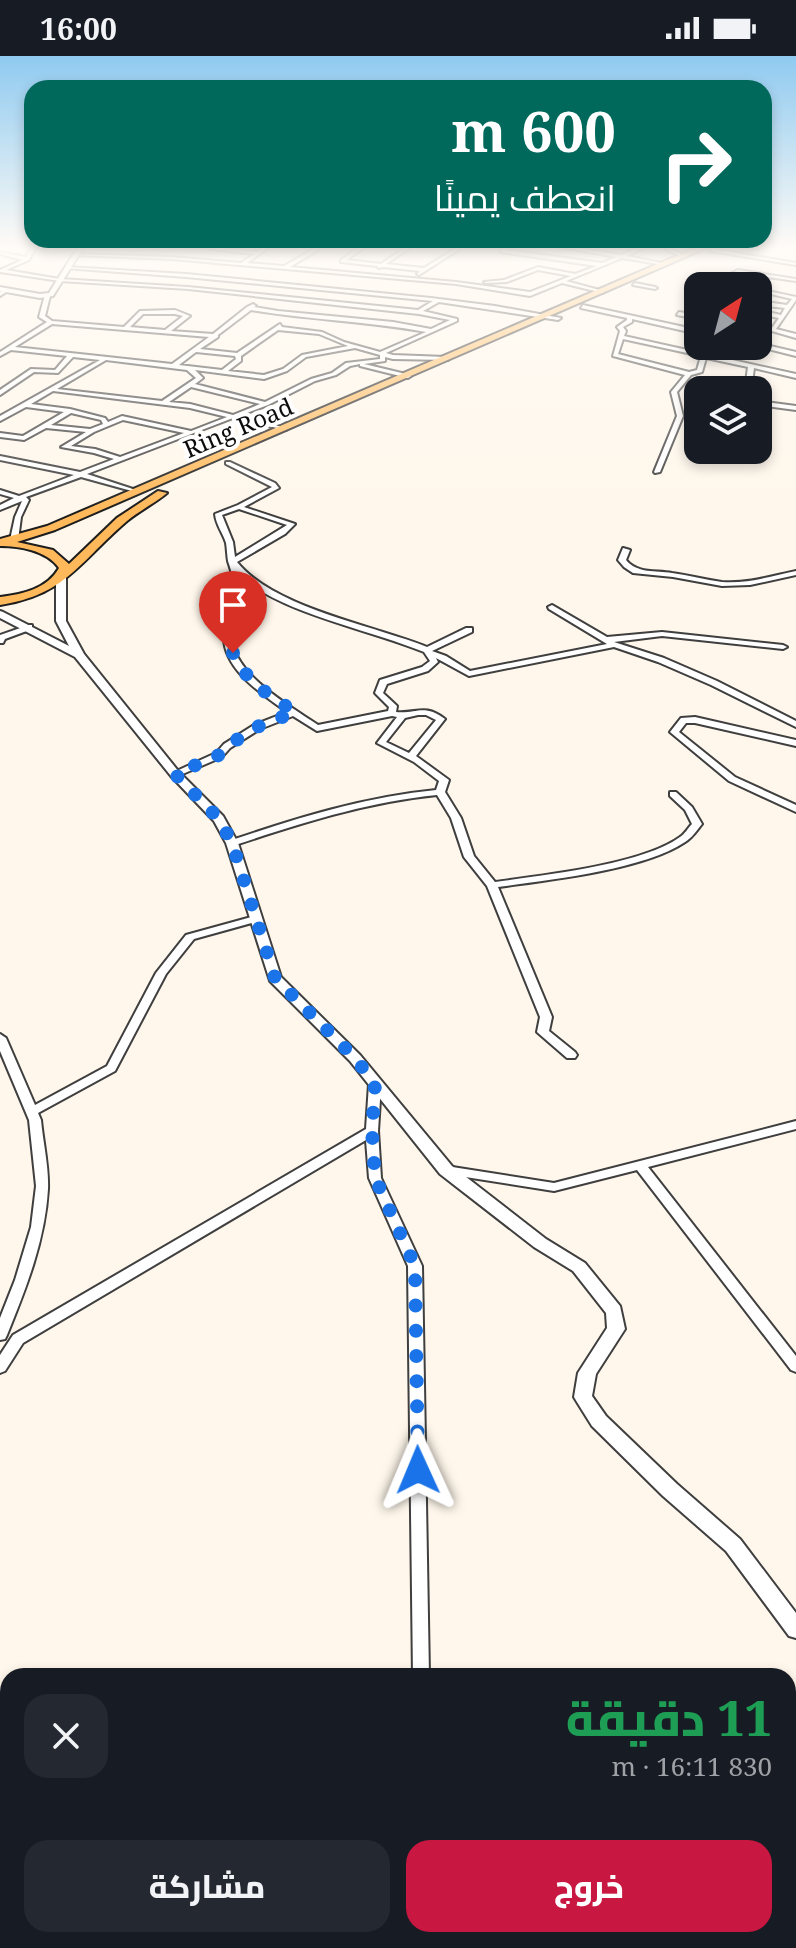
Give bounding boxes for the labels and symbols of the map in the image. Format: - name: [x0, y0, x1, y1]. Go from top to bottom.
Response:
- north arrow: [684, 272, 772, 360]
- street label: Ring Road: [178, 389, 298, 465]
- pin: [199, 571, 267, 653]
- position arrow: [376, 1428, 460, 1512]

